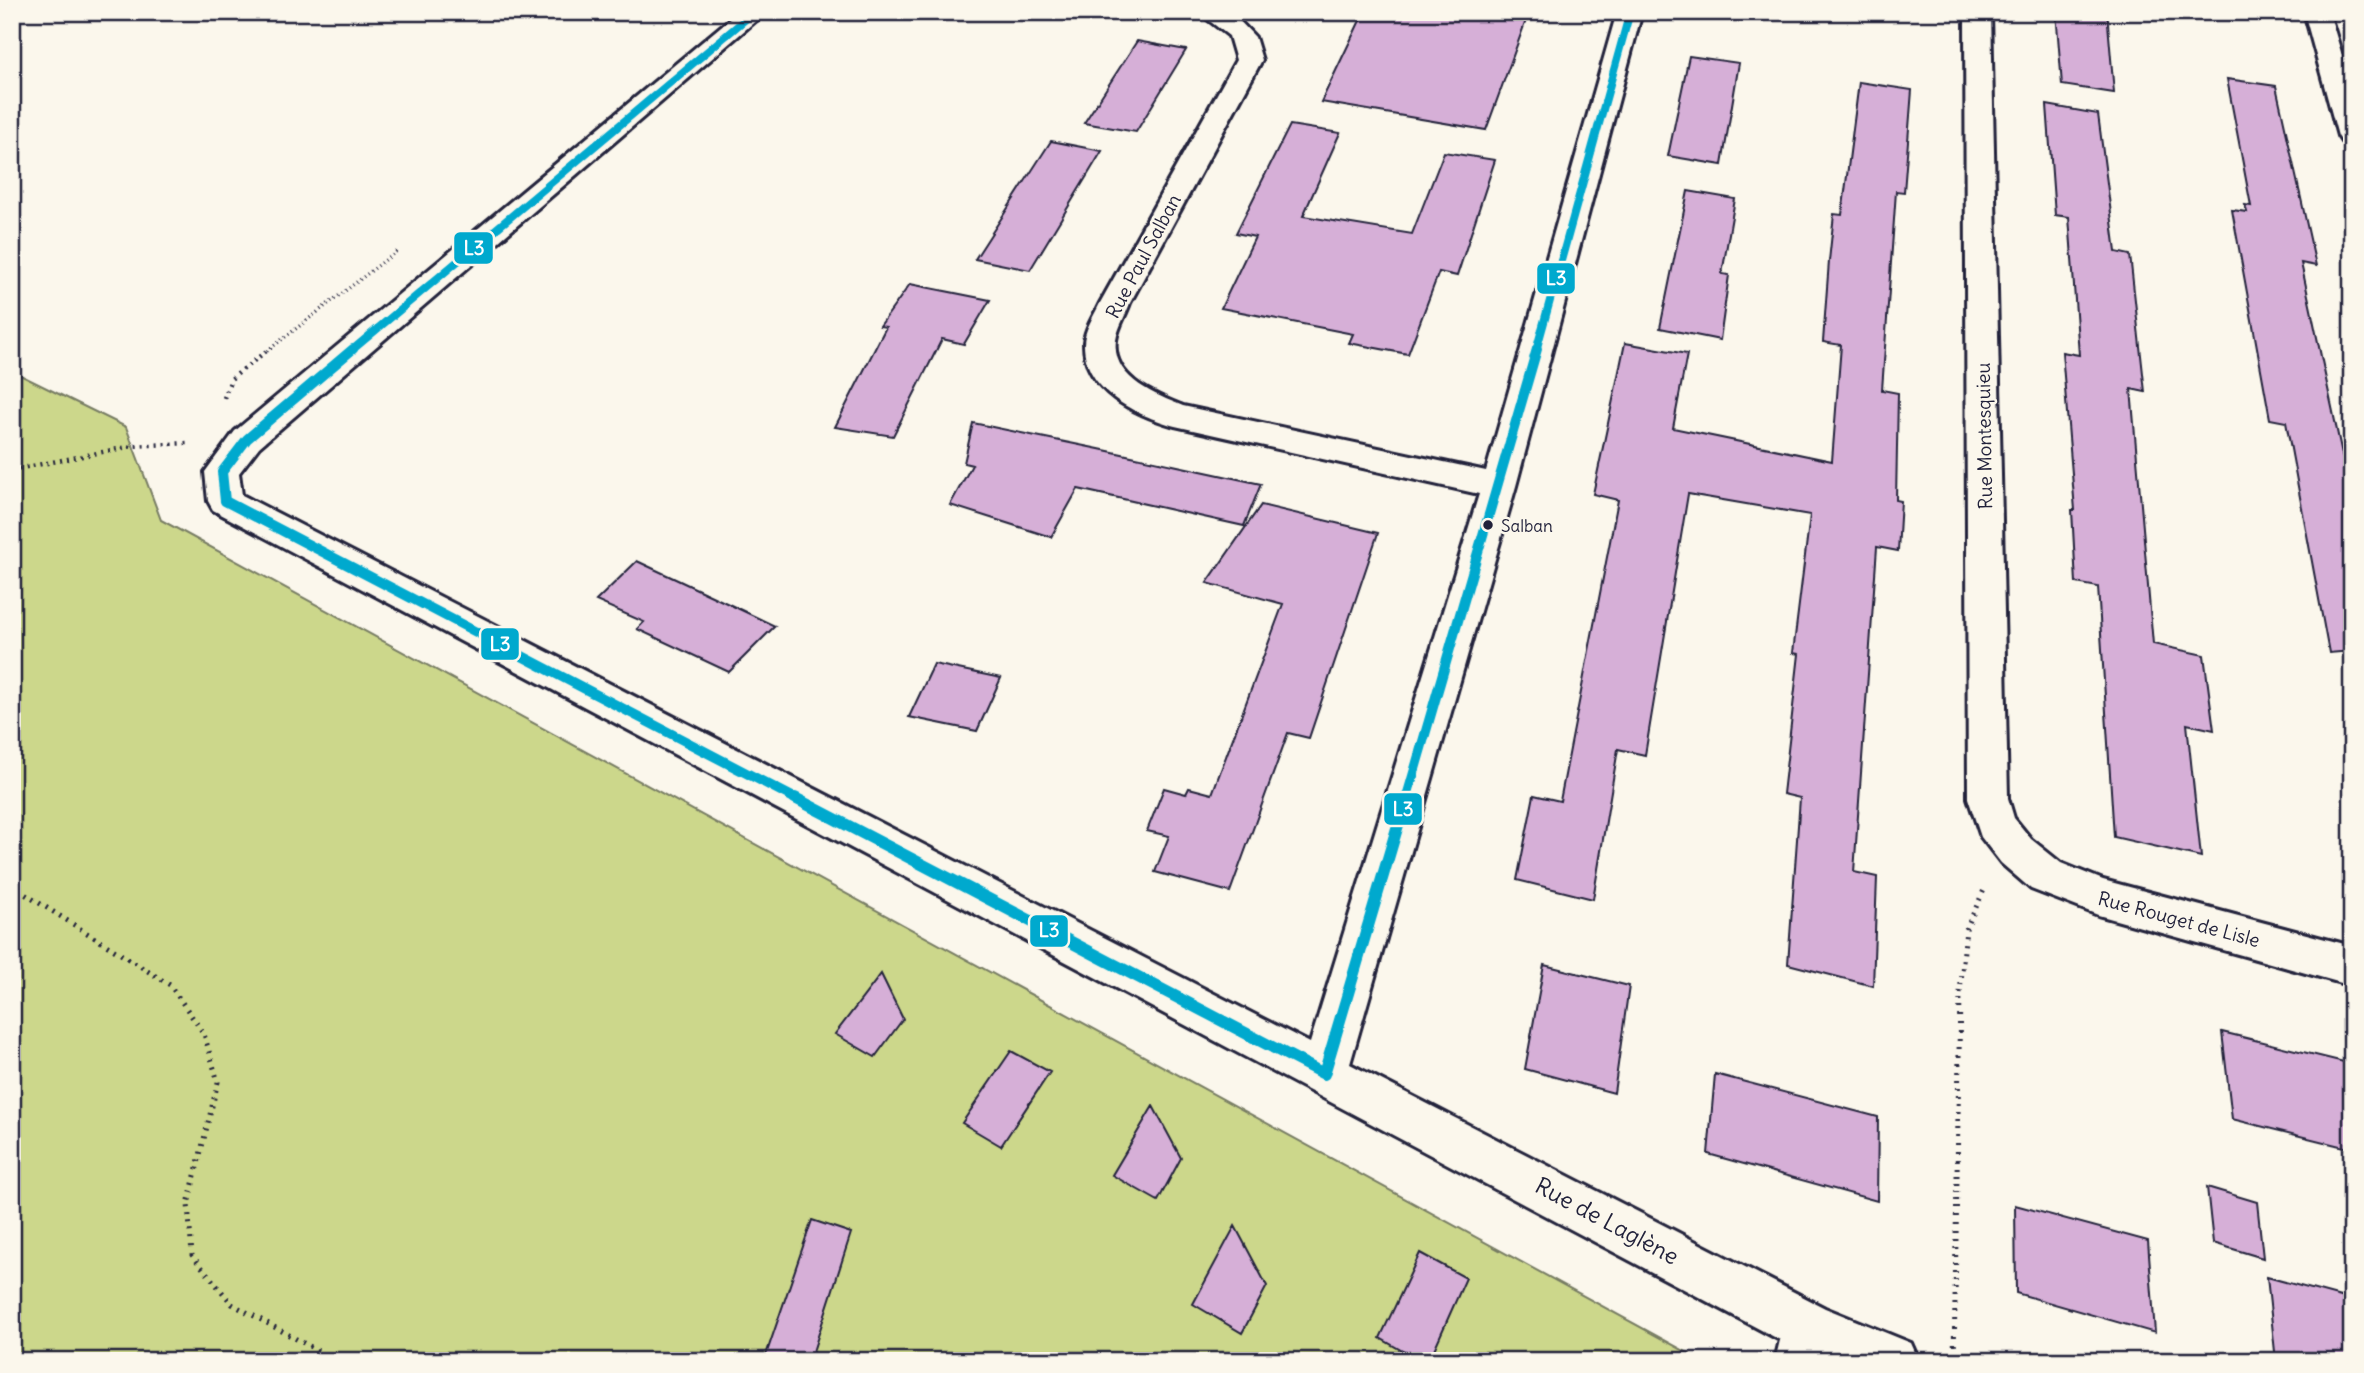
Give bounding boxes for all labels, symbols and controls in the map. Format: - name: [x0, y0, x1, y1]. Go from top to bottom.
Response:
- street label: Rue Paul Salban: [1100, 190, 1186, 322]
- line badge: L3: [453, 231, 494, 265]
- text: L3: [463, 236, 485, 260]
- line badge: L3: [1536, 262, 1576, 295]
- text: L3: [1545, 266, 1567, 290]
- street label: Rue Montesquieu: [1971, 362, 1997, 510]
- place label: Salban: [1501, 515, 1553, 537]
- marker: Salban: [1481, 518, 1495, 532]
- line badge: L3: [480, 627, 520, 661]
- text: L3: [489, 632, 511, 656]
- line badge: L3: [1383, 792, 1423, 826]
- text: L3: [1392, 797, 1414, 821]
- street label: Rue Rouget de Lisle: [2095, 886, 2263, 952]
- line badge: L3: [1029, 914, 1069, 948]
- text: L3: [1038, 918, 1060, 942]
- street label: Rue de Laglène: [1530, 1171, 1684, 1271]

